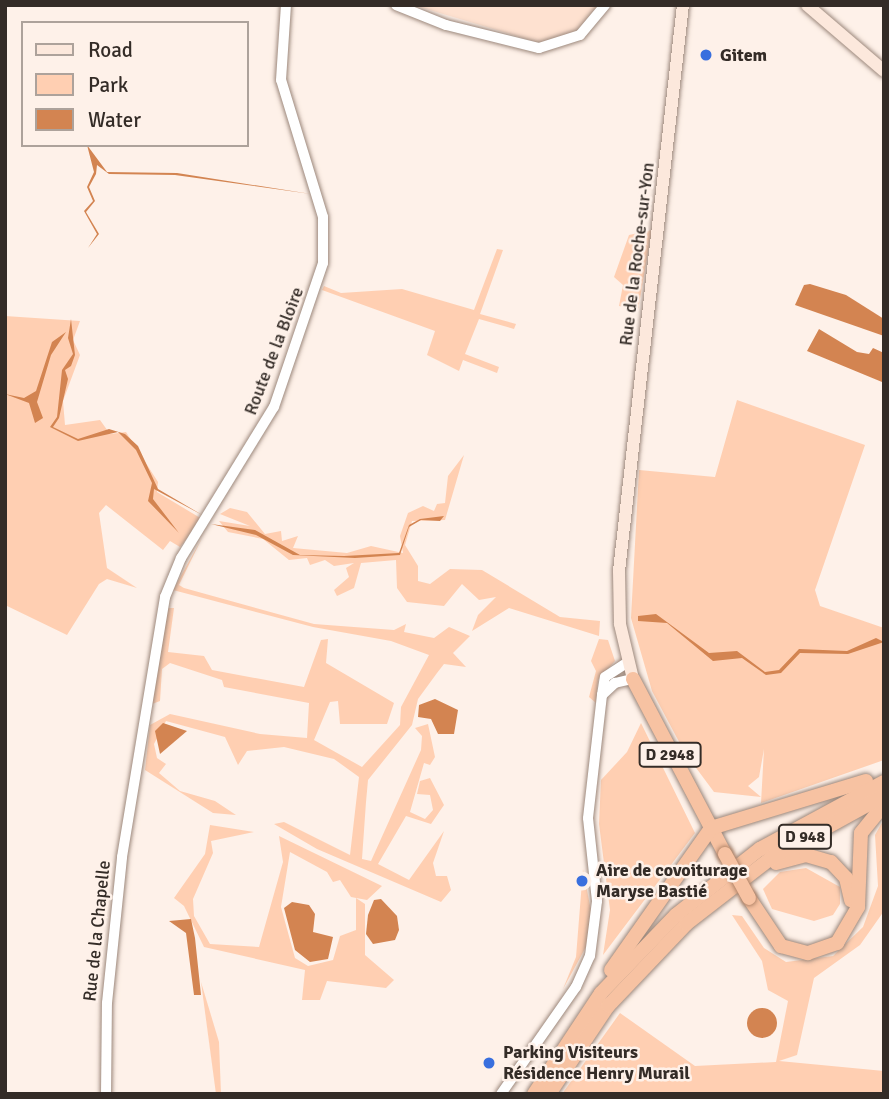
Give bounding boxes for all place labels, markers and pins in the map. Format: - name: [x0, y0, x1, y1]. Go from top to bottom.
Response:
- place label: Gitem: [720, 44, 767, 66]
- marker: Gitem: [698, 47, 714, 63]
- place label: Aire de covoiturage Maryse Bastié: [596, 860, 747, 903]
- marker: Aire de covoiturage Maryse Bastié: [574, 873, 590, 889]
- place label: Parking Visiteurs Résidence Henry Murail: [503, 1042, 690, 1084]
- marker: Parking Visiteurs Résidence Henry Murail: [481, 1055, 497, 1071]

